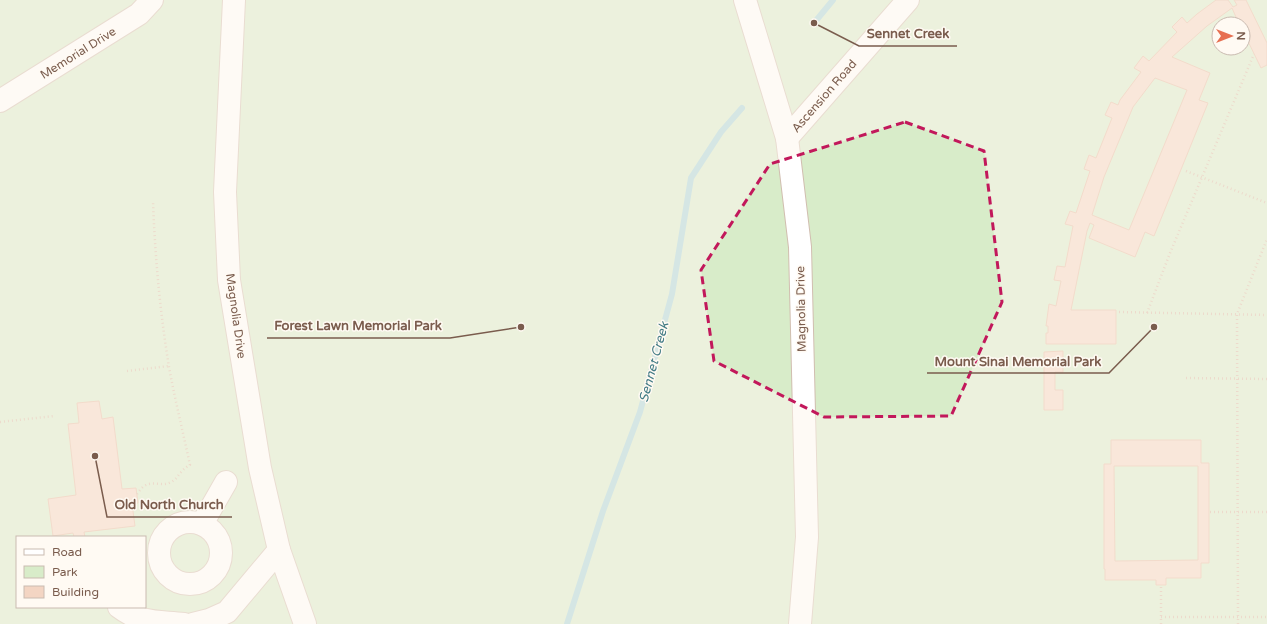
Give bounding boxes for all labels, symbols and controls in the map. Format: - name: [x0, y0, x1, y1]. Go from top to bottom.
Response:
- north arrow: [1211, 16, 1251, 56]
- callout: Sennet Creek: [859, 21, 957, 46]
- street label: Memorial Drive: [38, 24, 119, 82]
- text: Sennet Creek: [867, 26, 949, 42]
- text: N: [1234, 32, 1247, 40]
- street label: Ascension Road: [789, 57, 859, 135]
- street label: Magnolia Drive: [793, 266, 809, 352]
- street label: Magnolia Drive: [223, 272, 249, 360]
- callout: Forest Lawn Memorial Park: [267, 313, 450, 338]
- text: Forest Lawn Memorial Park: [274, 318, 442, 334]
- water label: Sennet Creek: [636, 319, 673, 404]
- callout: Mount Sinai Memorial Park: [927, 348, 1109, 373]
- text: Mount Sinai Memorial Park: [935, 354, 1101, 370]
- callout: Old North Church: [107, 492, 232, 517]
- text: Old North Church: [114, 497, 224, 513]
- legend: [16, 536, 146, 608]
- text: Road: [52, 545, 82, 559]
- text: Park: [52, 565, 78, 579]
- text: Building: [52, 585, 99, 599]

